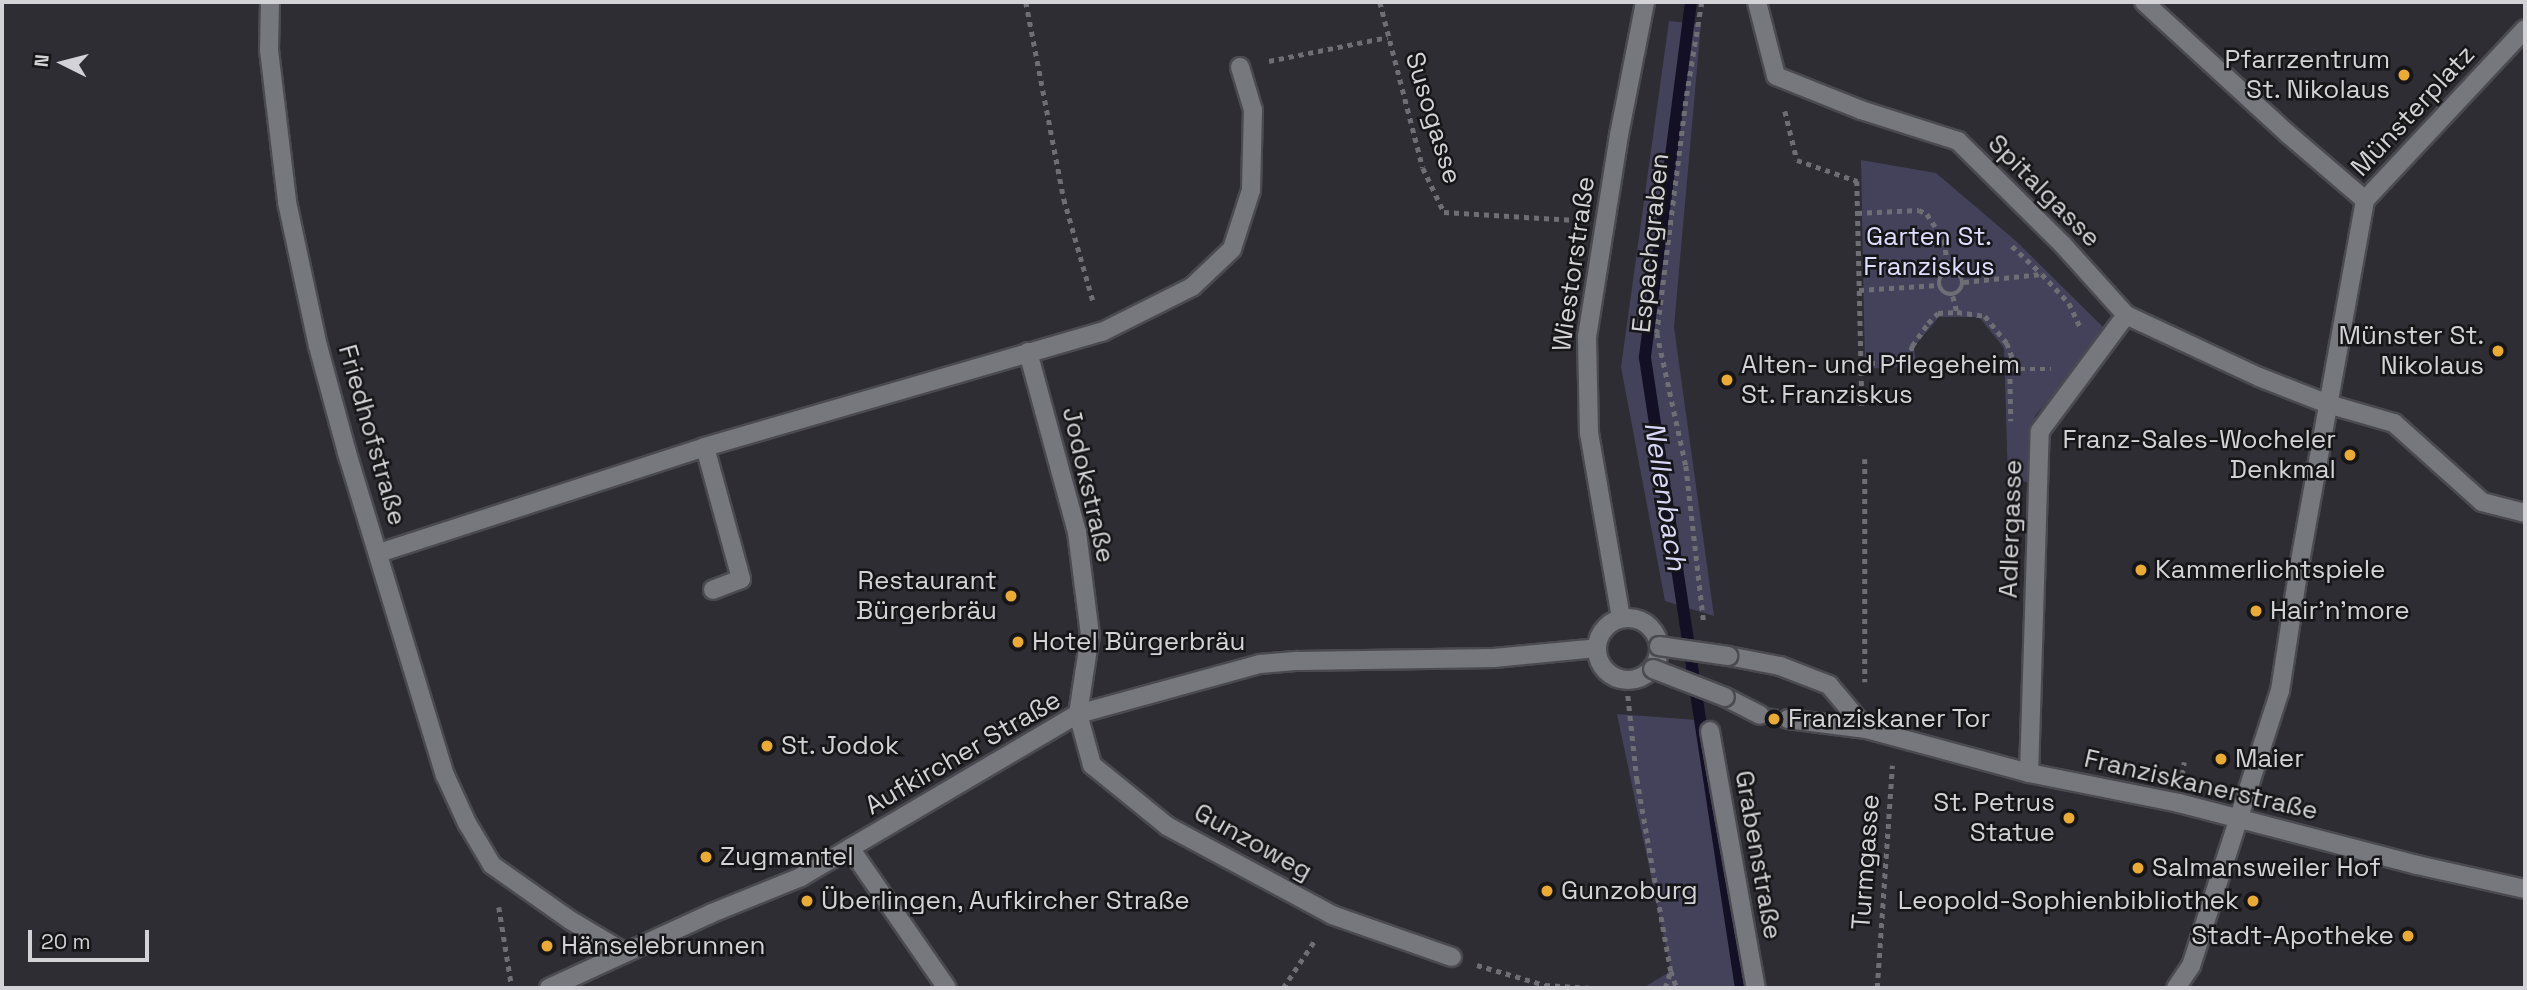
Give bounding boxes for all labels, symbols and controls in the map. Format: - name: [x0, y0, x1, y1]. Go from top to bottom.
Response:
- north arrow: [28, 28, 98, 98]
- street label: Münsterplatz: [2345, 39, 2481, 183]
- place label: Pfarrzentrum St. Nikolaus: [2225, 44, 2390, 106]
- street label: Susogasse: [1398, 48, 1468, 188]
- text: N: [29, 53, 55, 68]
- marker: Pfarrzentrum St. Nikolaus: [2396, 67, 2412, 83]
- street label: Spitalgasse: [1981, 128, 2107, 254]
- street label: Espachgraben: [1626, 152, 1676, 334]
- street label: Wiestorstraße: [1546, 174, 1602, 354]
- park label: Garten St. Franziskus: [1863, 221, 1995, 282]
- place label: Münster St. Nikolaus: [2338, 320, 2484, 382]
- street label: Friedhofstraße: [331, 341, 413, 529]
- marker: Münster St. Nikolaus: [2490, 343, 2506, 359]
- place label: Alten- und Pflegeheim St. Franziskus: [1741, 349, 2021, 410]
- marker: Alten- und Pflegeheim St. Franziskus: [1719, 372, 1735, 388]
- street label: Jodokstraße: [1055, 404, 1121, 566]
- water label: Nellenbach: [1638, 419, 1694, 573]
- place label: Franz-Sales-Wocheler Denkmal: [2062, 424, 2336, 486]
- marker: Franz-Sales-Wocheler Denkmal: [2342, 447, 2358, 463]
- street label: Adlergasse: [1993, 459, 2029, 599]
- place label: Kammerlichtspiele: [2155, 554, 2386, 586]
- marker: Kammerlichtspiele: [2133, 562, 2149, 578]
- place label: Restaurant Bürgerbräu: [856, 565, 997, 626]
- marker: Restaurant Bürgerbräu: [1003, 588, 1019, 604]
- place label: Hair'n'more: [2270, 595, 2410, 627]
- marker: Hair'n'more: [2248, 603, 2264, 619]
- place label: Hotel Bürgerbräu: [1032, 626, 1246, 658]
- marker: Hotel Bürgerbräu: [1010, 634, 1026, 650]
- street label: Aufkircher Straße: [860, 684, 1066, 822]
- place label: Franziskaner Tor: [1788, 703, 1991, 735]
- marker: Franziskaner Tor: [1766, 711, 1782, 727]
- place label: St. Jodok: [781, 730, 900, 762]
- marker: St. Jodok: [759, 738, 775, 754]
- street label: Franziskanerstraße: [2081, 743, 2321, 827]
- place label: Maier: [2235, 743, 2304, 775]
- marker: Maier: [2213, 751, 2229, 767]
- street label: Grabenstraße: [1728, 768, 1788, 942]
- place label: St. Petrus Statue: [1932, 787, 2055, 848]
- street label: Turmgasse: [1846, 793, 1886, 931]
- street label: Gunzoweg: [1188, 797, 1318, 887]
- marker: St. Petrus Statue: [2061, 810, 2077, 826]
- place label: Zugmantel: [720, 841, 854, 873]
- marker: Zugmantel: [698, 849, 714, 865]
- place label: Salmansweiler Hof: [2152, 852, 2381, 884]
- marker: Salmansweiler Hof: [2130, 860, 2146, 876]
- place label: Gunzoburg: [1561, 875, 1698, 907]
- marker: Gunzoburg: [1539, 883, 1555, 899]
- place label: Überlingen, Aufkircher Straße: [821, 885, 1191, 917]
- place label: Leopold-Sophienbibliothek: [1898, 885, 2239, 917]
- marker: Überlingen, Aufkircher Straße: [799, 893, 815, 909]
- marker: Leopold-Sophienbibliothek: [2245, 893, 2261, 909]
- scale bar: [32, 916, 152, 960]
- place label: Stadt-Apotheke: [2191, 920, 2394, 952]
- text: 20 m: [41, 928, 91, 955]
- marker: Stadt-Apotheke: [2400, 928, 2416, 944]
- place label: Hänselebrunnen: [561, 930, 765, 962]
- marker: Hänselebrunnen: [539, 938, 555, 954]

